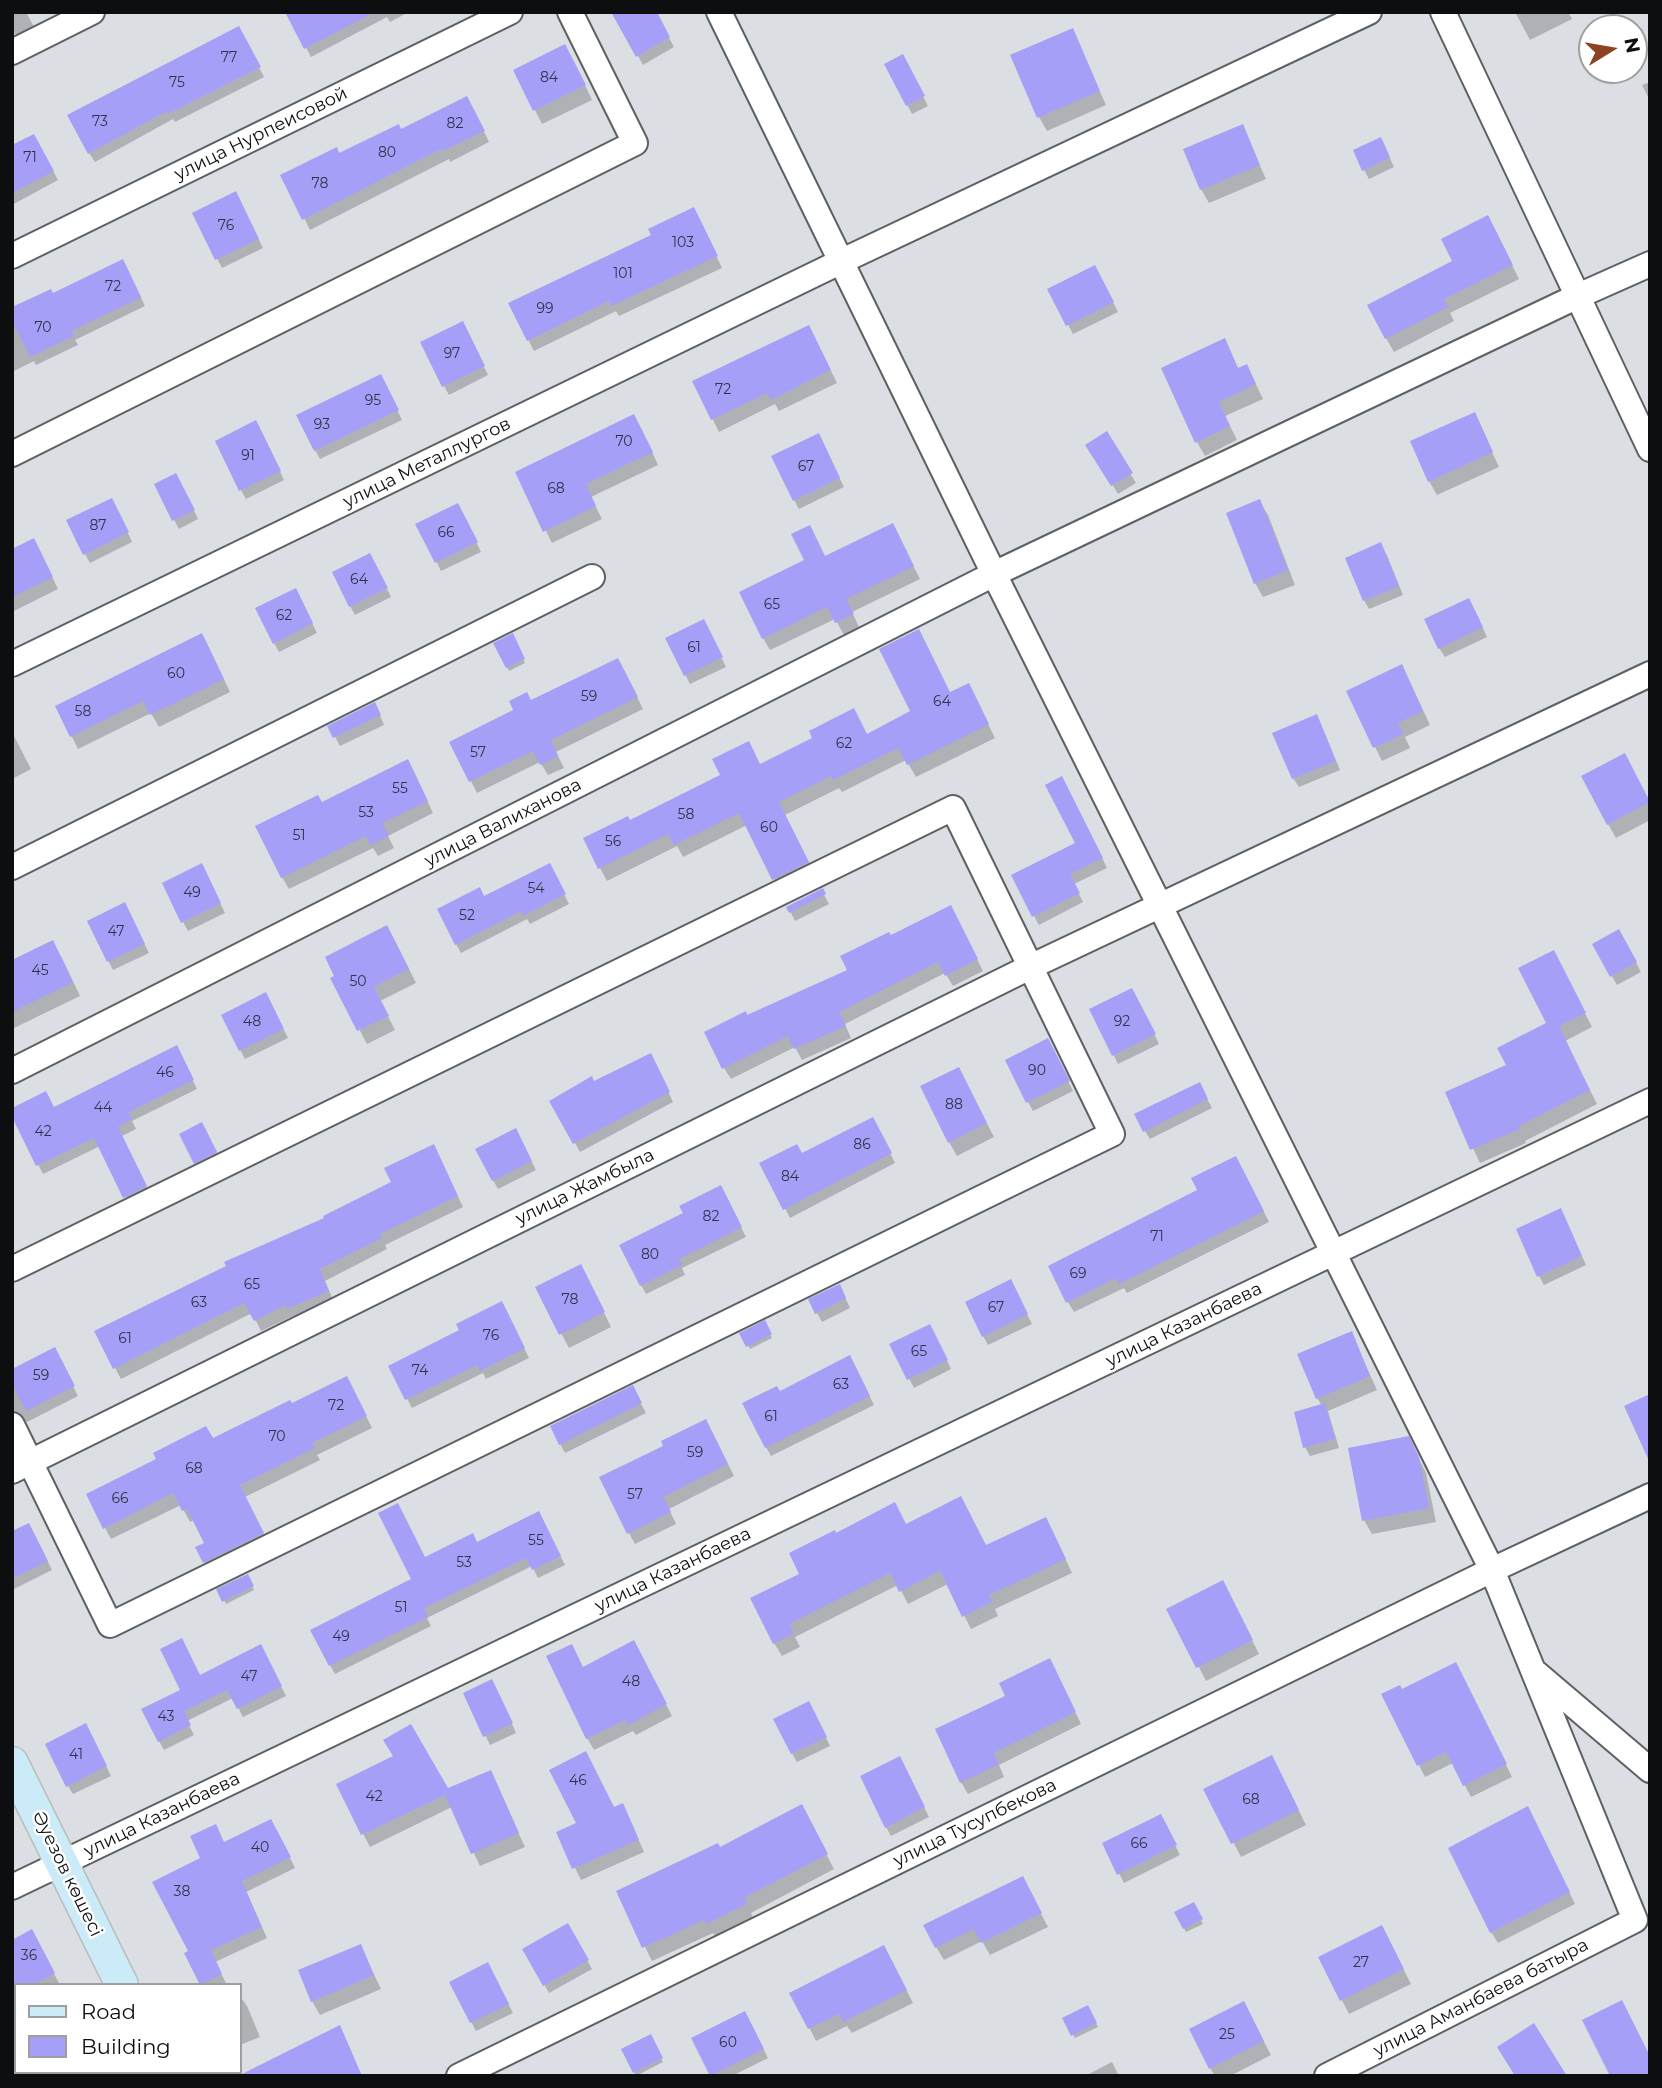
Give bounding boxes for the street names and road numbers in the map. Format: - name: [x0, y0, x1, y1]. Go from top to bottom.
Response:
- street label: улица Нурпеисовой: [171, 83, 351, 185]
- street label: улица Металлургов: [340, 413, 514, 513]
- street label: улица Валиханова: [421, 774, 585, 872]
- street label: улица Жамбыла: [512, 1144, 658, 1230]
- street label: улица Казанбаева: [1102, 1278, 1266, 1372]
- street label: улица Казанбаева: [591, 1523, 755, 1617]
- street label: улица Казанбаева: [80, 1768, 244, 1862]
- street label: улица Тусупбекова: [890, 1774, 1060, 1872]
- street label: Әуезов көшесі: [27, 1808, 107, 1940]
- street label: улица Аманбаева батыра: [1370, 1934, 1592, 2062]

